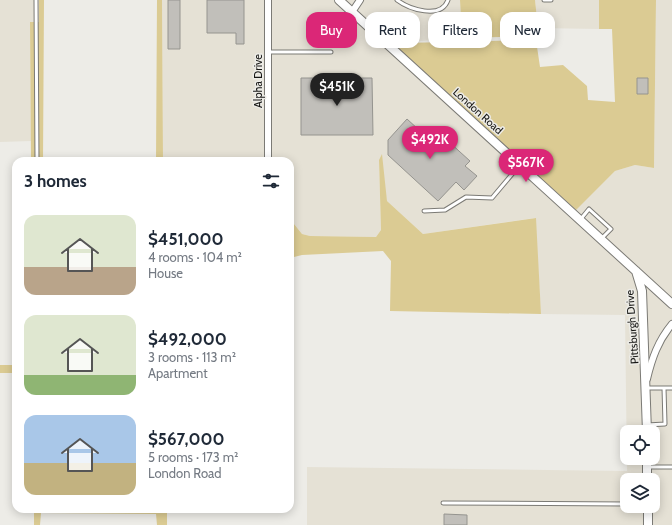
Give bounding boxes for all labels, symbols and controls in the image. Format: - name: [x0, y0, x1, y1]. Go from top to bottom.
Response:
- chip: Buy: [306, 12, 357, 48]
- chip: Rent: [365, 12, 420, 48]
- chip: Filters: [428, 12, 492, 48]
- chip: New: [500, 12, 555, 48]
- street label: Alpha Drive: [251, 54, 265, 108]
- pin: $451K: [309, 73, 365, 107]
- text: $451K: [319, 78, 355, 94]
- street label: London Road: [450, 85, 506, 137]
- pin: $492K: [402, 126, 458, 160]
- text: $492K: [411, 131, 449, 147]
- pin: $567K: [498, 149, 554, 183]
- text: $567K: [508, 154, 544, 170]
- icon: filters: [260, 170, 282, 192]
- text: 3 homes: [24, 171, 87, 191]
- text: $451,000: [148, 229, 224, 249]
- icon: home: [56, 231, 104, 279]
- text: 4 rooms · 104 m²: [148, 249, 242, 265]
- text: House: [148, 265, 183, 281]
- street label: Pittsburgh Drive: [622, 289, 642, 365]
- text: $492,000: [148, 329, 227, 349]
- icon: home: [56, 331, 104, 379]
- text: 3 rooms · 113 m²: [148, 349, 236, 365]
- text: Apartment: [148, 365, 208, 381]
- map controls: [620, 425, 660, 513]
- button: locate: [620, 425, 660, 465]
- text: $567,000: [148, 429, 224, 449]
- icon: home: [56, 431, 104, 479]
- text: 5 rooms · 173 m²: [148, 449, 238, 465]
- text: London Road: [148, 465, 222, 481]
- button: layers: [620, 473, 660, 513]

